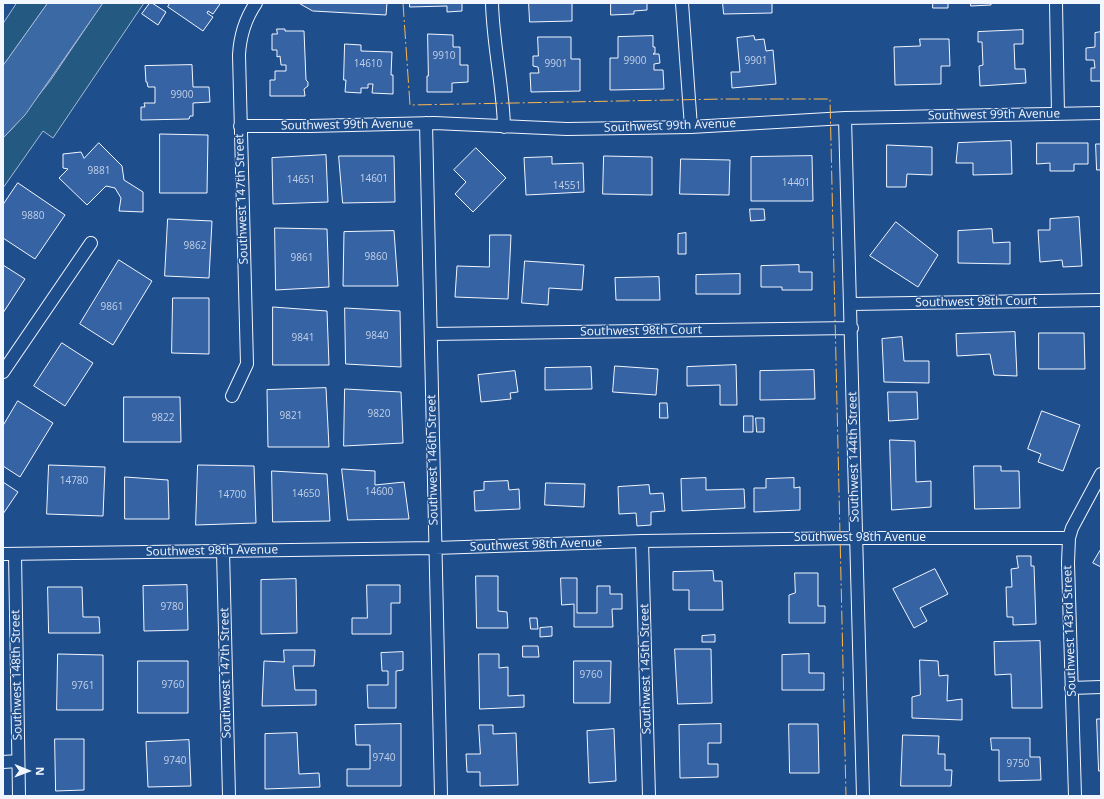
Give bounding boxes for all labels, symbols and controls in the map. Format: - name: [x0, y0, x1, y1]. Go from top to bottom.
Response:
- house number: 9910: [433, 50, 455, 62]
- house number: 9900: [624, 55, 646, 67]
- house number: 9901: [745, 55, 767, 67]
- house number: 14610: [354, 58, 382, 70]
- house number: 9901: [545, 58, 567, 70]
- house number: 9900: [171, 89, 193, 101]
- street label: Southwest 99th Avenue: [928, 107, 1060, 123]
- street label: Southwest 99th Avenue: [604, 116, 736, 136]
- street label: Southwest 99th Avenue: [281, 117, 413, 133]
- street label: Southwest 147th Street: [233, 133, 251, 265]
- house number: 9881: [88, 165, 110, 177]
- house number: 14601: [360, 173, 388, 185]
- house number: 14651: [287, 174, 315, 186]
- house number: 14401: [782, 177, 810, 189]
- house number: 14551: [553, 180, 581, 192]
- house number: 9880: [22, 210, 44, 222]
- house number: 9862: [184, 240, 206, 252]
- house number: 9860: [365, 251, 387, 263]
- house number: 9861: [291, 252, 313, 264]
- street label: Southwest 98th Court: [915, 294, 1037, 310]
- house number: 9861: [101, 301, 123, 313]
- street label: Southwest 98th Court: [580, 323, 702, 339]
- house number: 9840: [366, 330, 388, 342]
- house number: 9841: [292, 332, 314, 344]
- street label: Southwest 144th Street: [846, 391, 862, 523]
- street label: Southwest 146th Street: [425, 394, 441, 526]
- house number: 9820: [368, 408, 390, 420]
- house number: 9821: [280, 410, 302, 422]
- house number: 9822: [152, 412, 174, 424]
- house number: 14780: [60, 475, 88, 487]
- house number: 14600: [365, 486, 393, 498]
- house number: 14650: [292, 488, 320, 500]
- house number: 14700: [218, 489, 246, 501]
- street label: Southwest 98th Avenue: [794, 531, 926, 545]
- street label: Southwest 98th Avenue: [470, 535, 602, 555]
- street label: Southwest 98th Avenue: [146, 543, 278, 559]
- street label: Southwest 143rd Street: [1061, 565, 1079, 697]
- house number: 9780: [161, 601, 183, 613]
- street label: Southwest 145th Street: [638, 603, 654, 735]
- street label: Southwest 147th Street: [218, 607, 234, 739]
- street label: Southwest 148th Street: [9, 609, 25, 741]
- house number: 9760: [580, 669, 602, 681]
- house number: 9760: [162, 679, 184, 691]
- house number: 9761: [72, 680, 94, 692]
- north arrow: [8, 751, 48, 791]
- house number: 9740: [373, 752, 395, 764]
- house number: 9740: [164, 755, 186, 767]
- house number: 9750: [1007, 758, 1029, 770]
- text: N: [33, 767, 48, 776]

